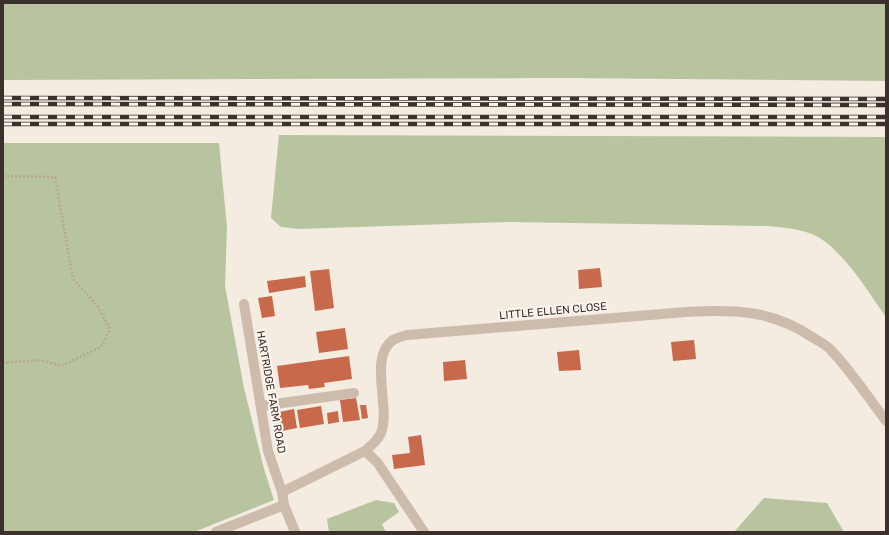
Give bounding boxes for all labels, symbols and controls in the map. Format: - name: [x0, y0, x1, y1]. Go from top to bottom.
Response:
- street label: LITTLE ELLEN CLOSE: [499, 300, 608, 322]
- street label: HARTRIDGE FARM ROAD: [254, 329, 288, 455]

